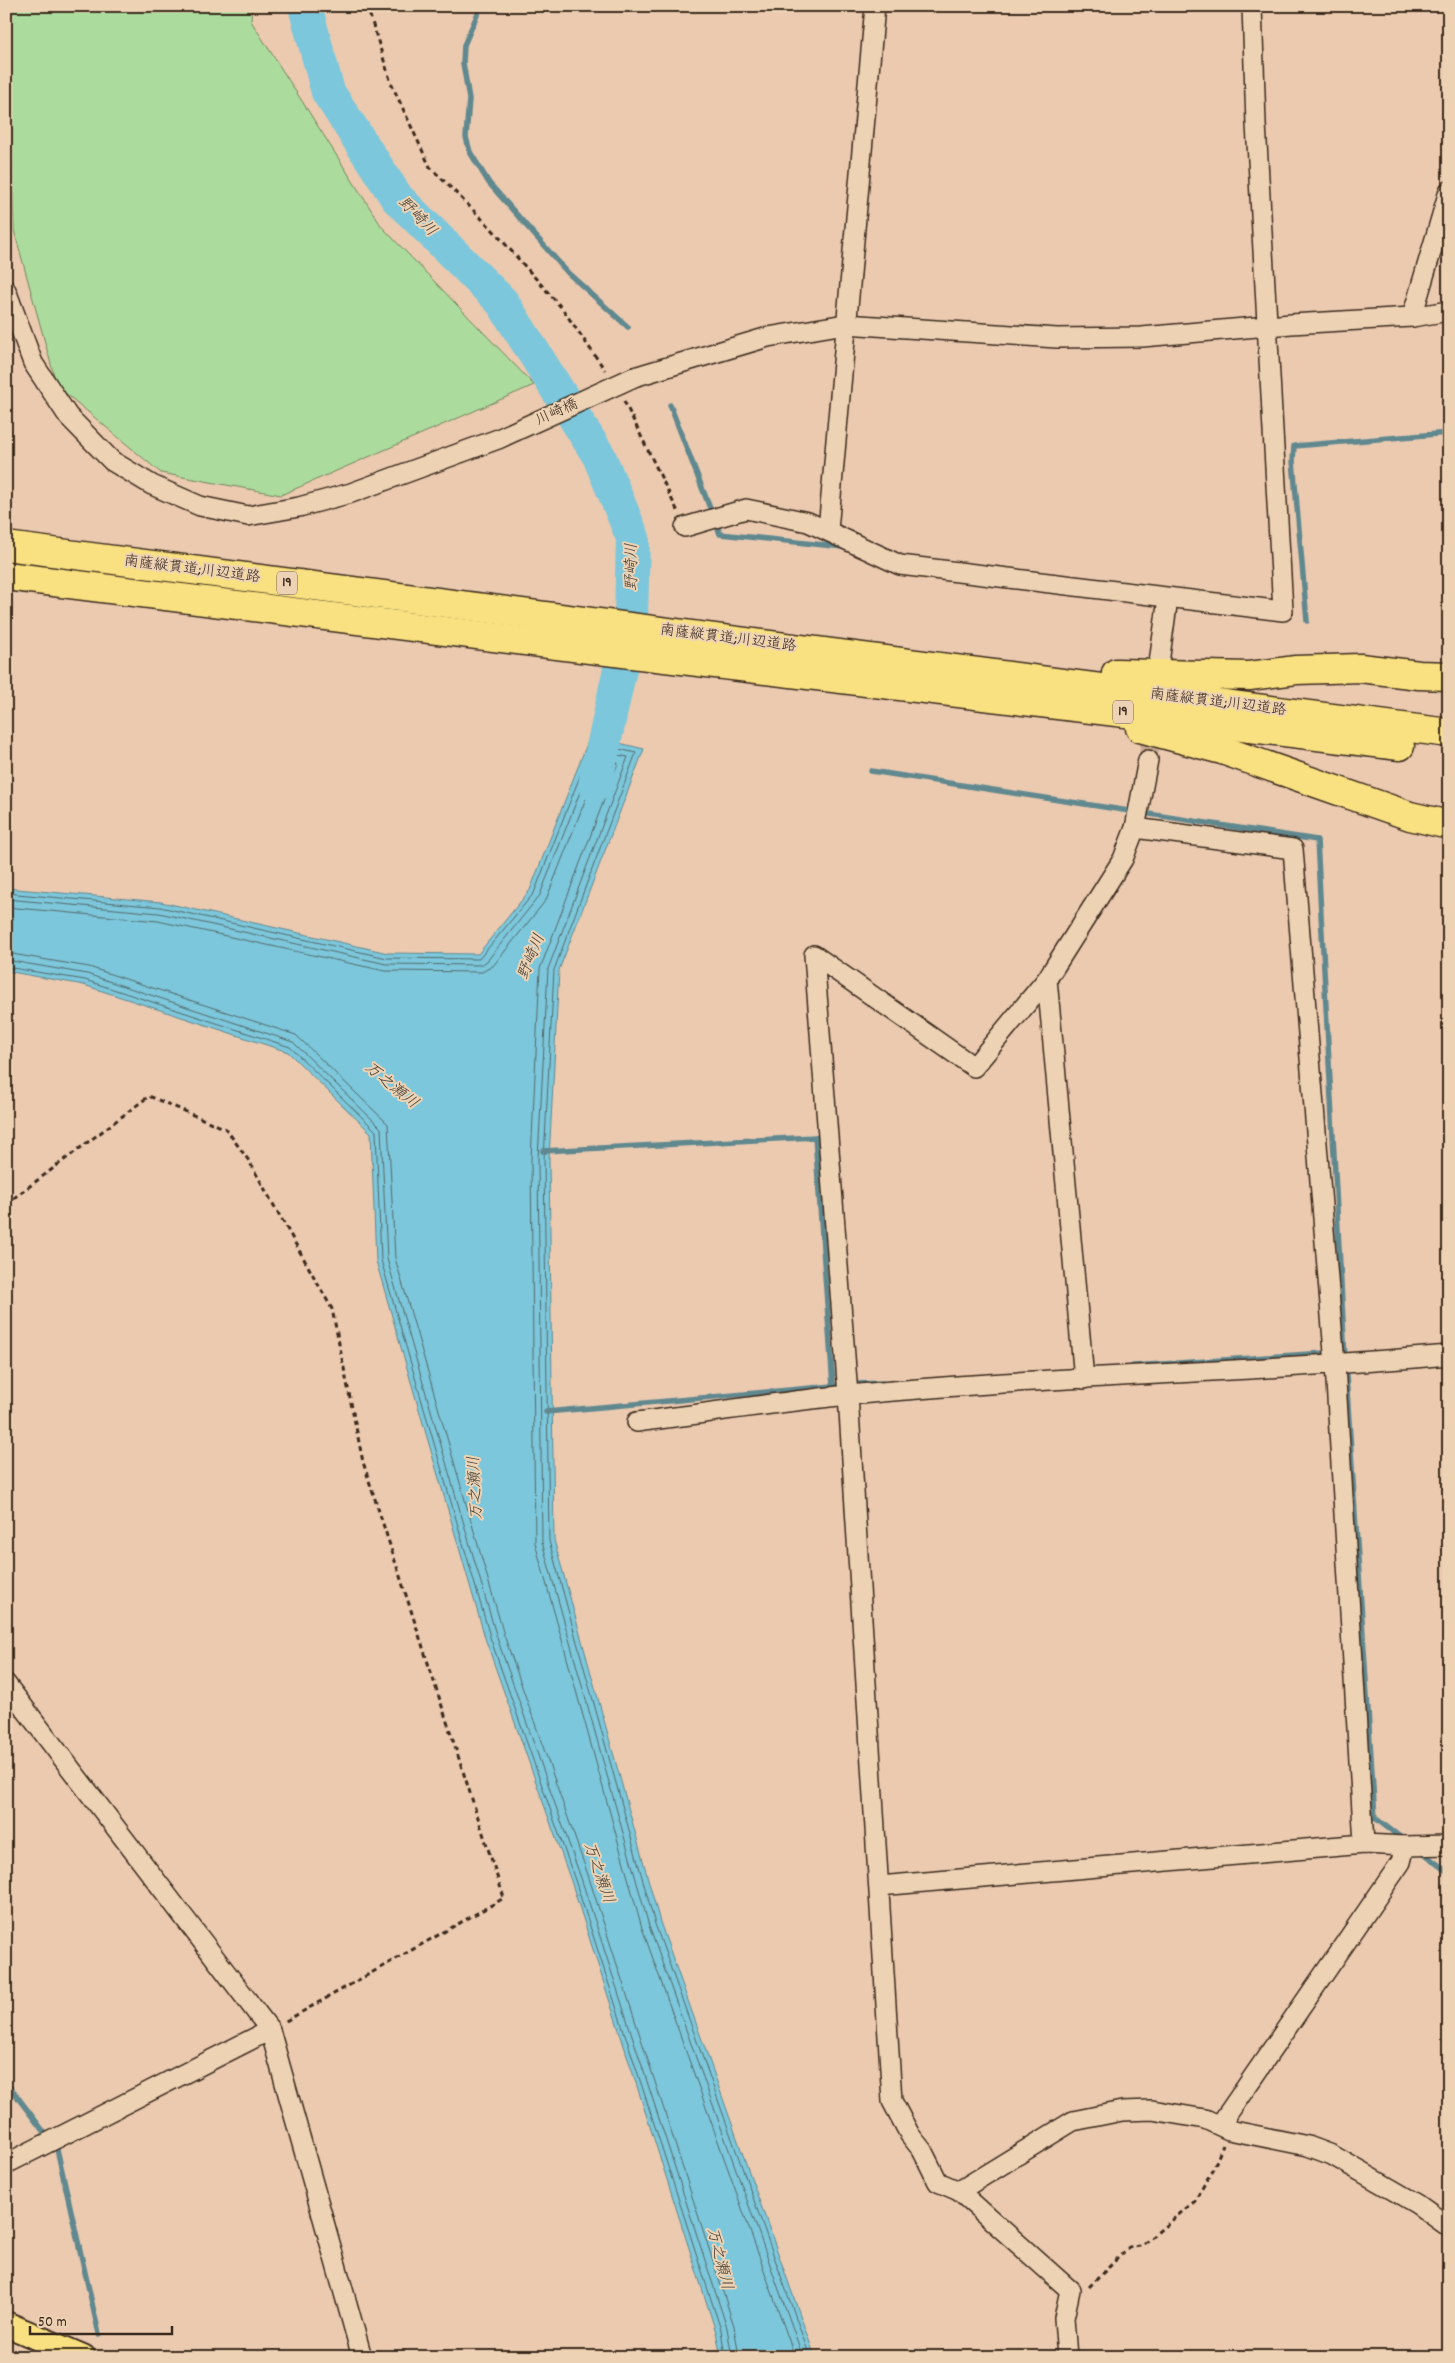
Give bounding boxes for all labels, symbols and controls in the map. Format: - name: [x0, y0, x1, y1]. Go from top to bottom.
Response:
- water label: 野崎川: [392, 192, 442, 242]
- street label: 川崎橋: [532, 394, 582, 432]
- water label: 野崎川: [621, 543, 644, 591]
- street label: 南薩縦貫道;川辺道路: [122, 551, 262, 589]
- road number: 19: [277, 572, 297, 594]
- street label: 南薩縦貫道;川辺道路: [658, 620, 798, 658]
- street label: 南薩縦貫道;川辺道路: [1148, 684, 1288, 722]
- road number: 19: [1113, 700, 1133, 724]
- water label: 野崎川: [512, 930, 552, 984]
- water label: 万之瀬川: [359, 1057, 423, 1115]
- water label: 万之瀬川: [463, 1455, 489, 1521]
- water label: 万之瀬川: [577, 1839, 619, 1907]
- water label: 万之瀬川: [700, 2225, 738, 2293]
- scale bar: [30, 2303, 172, 2335]
- text: 50 m: [38, 2312, 67, 2334]

